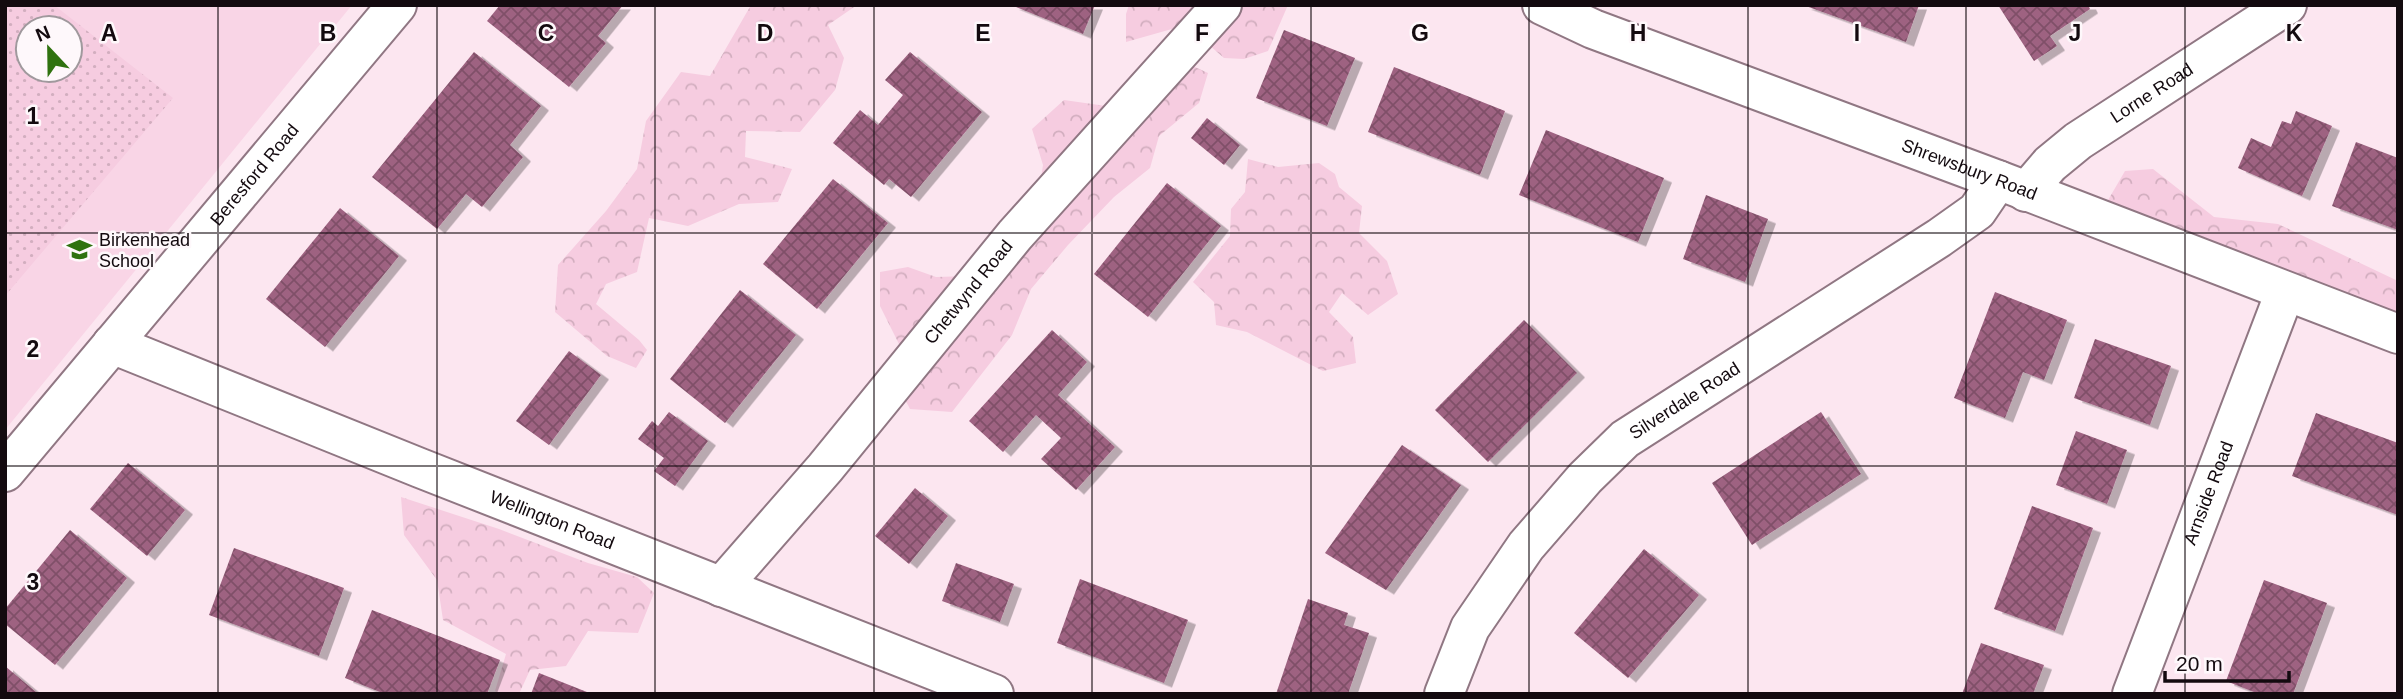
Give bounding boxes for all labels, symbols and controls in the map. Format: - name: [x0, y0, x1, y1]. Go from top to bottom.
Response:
- north arrow: [14, 14, 84, 84]
- text: A: [101, 20, 117, 46]
- text: B: [320, 20, 336, 46]
- text: C: [538, 20, 554, 46]
- text: D: [757, 20, 773, 46]
- text: E: [975, 20, 991, 46]
- text: F: [1195, 20, 1209, 46]
- text: G: [1411, 20, 1429, 46]
- text: H: [1630, 20, 1646, 46]
- text: I: [1854, 20, 1860, 46]
- text: J: [2069, 20, 2081, 46]
- text: K: [2286, 20, 2303, 46]
- text: N: [33, 21, 53, 46]
- street label: Lorne Road: [2107, 59, 2197, 127]
- text: 1: [27, 103, 40, 129]
- street label: Beresford Road: [206, 120, 303, 230]
- street label: Shrewsbury Road: [1899, 135, 2040, 204]
- place label: Birkenhead School: [99, 230, 190, 271]
- school or university icon: Birkenhead School: [65, 236, 93, 264]
- street label: Chetwynd Road: [920, 236, 1017, 348]
- text: 2: [27, 336, 39, 362]
- street label: Silverdale Road: [1626, 358, 1744, 443]
- street label: Arnside Road: [2180, 439, 2237, 548]
- street label: Wellington Road: [487, 487, 617, 553]
- text: 3: [27, 569, 39, 595]
- scale bar: [2165, 640, 2289, 684]
- text: 20 m: [2176, 652, 2223, 675]

